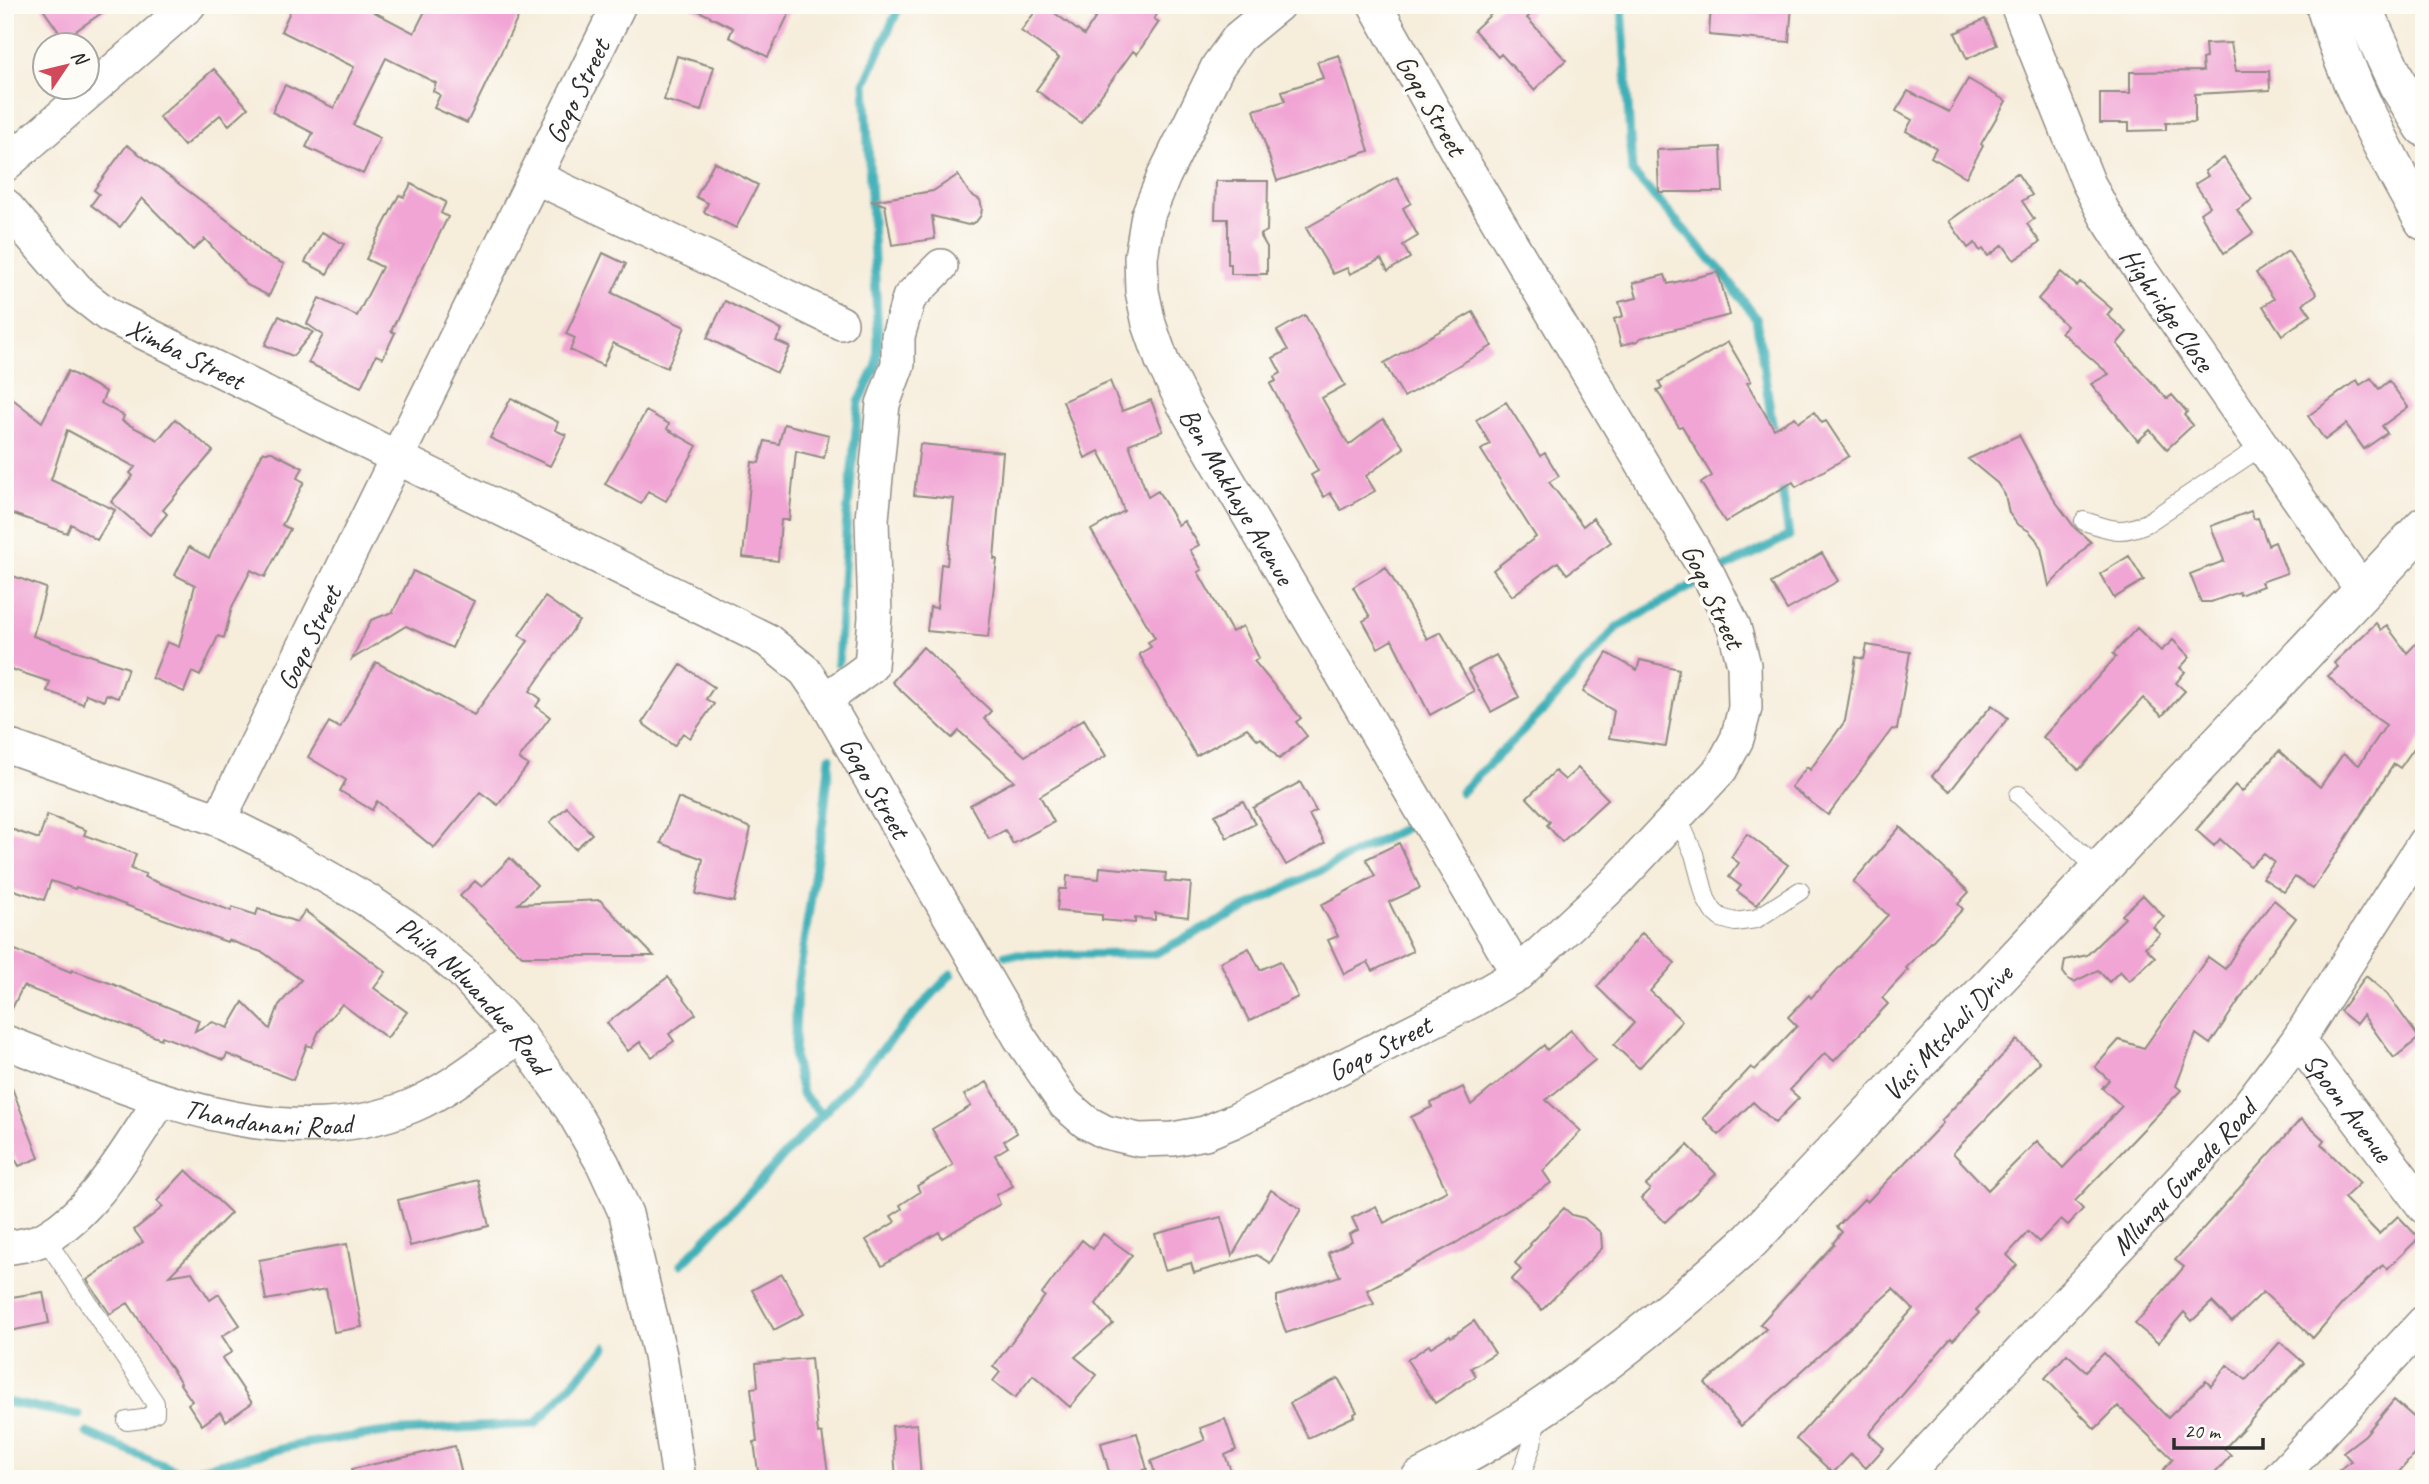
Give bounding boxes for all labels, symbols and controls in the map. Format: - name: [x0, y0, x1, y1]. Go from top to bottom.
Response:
- street label: Goqo Street: [537, 31, 618, 149]
- north arrow: [32, 32, 102, 102]
- text: N: [66, 45, 94, 71]
- street label: Goqo Street: [1388, 48, 1475, 164]
- street label: Highridge Close: [2113, 241, 2224, 379]
- street label: Ximba Street: [121, 310, 253, 398]
- street label: Ben Makhaye Avenue: [1172, 401, 1304, 592]
- street label: Goqo Street: [1674, 538, 1754, 656]
- street label: Goqo Street: [268, 578, 350, 695]
- street label: Goqo Street: [832, 730, 920, 847]
- street label: Phila Ndwandwe Road: [390, 908, 561, 1084]
- street label: Vusi Mtshali Drive: [1874, 955, 2021, 1108]
- street label: Goqo Street: [1322, 1006, 1439, 1088]
- street label: Spoon Avenue: [2296, 1046, 2402, 1170]
- street label: Mlungu Gumede Road: [2103, 1089, 2266, 1261]
- street label: Thandanani Road: [180, 1090, 359, 1143]
- scale bar: [2174, 1407, 2263, 1451]
- text: 20 m: [2184, 1418, 2222, 1444]

